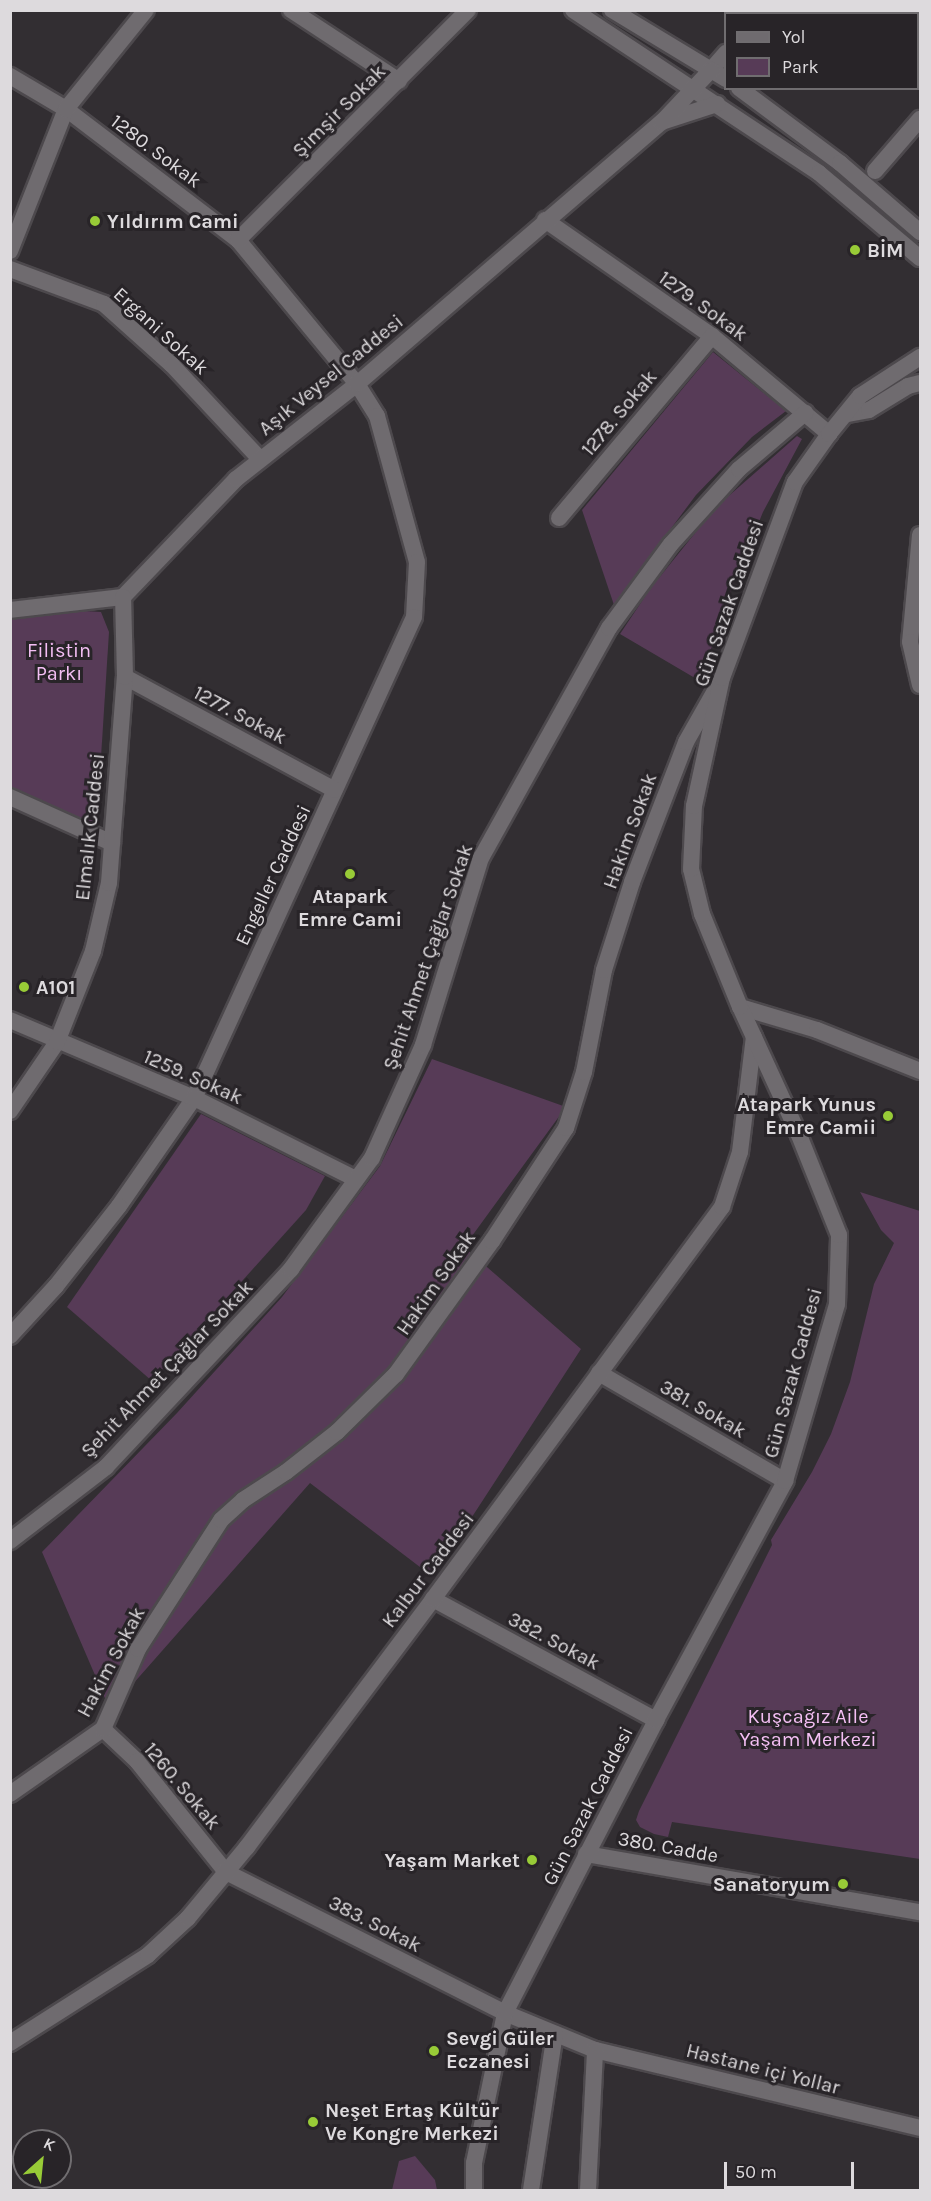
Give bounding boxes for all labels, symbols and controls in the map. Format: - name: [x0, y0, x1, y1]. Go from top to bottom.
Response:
- legend: [724, 12, 919, 90]
- text: Yol: [782, 26, 806, 48]
- text: Park: [782, 56, 819, 78]
- street label: Şimşir Sokak: [287, 59, 391, 163]
- street label: 1280. Sokak: [106, 109, 206, 193]
- place label: Yıldırım Cami: [107, 209, 239, 233]
- marker: Yıldırım Cami: [88, 214, 102, 228]
- place label: BİM: [867, 238, 904, 262]
- marker: BİM: [848, 243, 862, 257]
- street label: 1279. Sokak: [654, 266, 752, 346]
- street label: Ergani Sokak: [108, 282, 214, 380]
- street label: Aşık Veysel Caddesi: [254, 309, 408, 441]
- street label: 1278. Sokak: [576, 365, 662, 461]
- street label: Gün Sazak Caddesi: [689, 516, 769, 690]
- park label: Filistin Parkı: [27, 638, 91, 685]
- street label: 1277. Sokak: [189, 680, 291, 750]
- street label: Elmalık Caddesi: [70, 752, 110, 902]
- street label: Hakim Sokak: [598, 770, 662, 892]
- street label: Engeller Caddesi: [230, 801, 316, 949]
- street label: Şehit Ahmet Çağlar Sokak: [378, 841, 478, 1073]
- marker: Atapark Emre Cami: [343, 867, 357, 881]
- place label: Atapark Emre Cami: [298, 884, 402, 931]
- place label: A101: [36, 975, 75, 999]
- marker: A101: [17, 980, 31, 994]
- street label: 1259. Sokak: [140, 1044, 246, 1110]
- place label: Atapark Yunus Emre Camii: [737, 1092, 876, 1139]
- marker: Atapark Yunus Emre Camii: [881, 1109, 895, 1123]
- street label: Hakim Sokak: [391, 1226, 481, 1340]
- street label: Şehit Ahmet Çağlar Sokak: [76, 1275, 258, 1463]
- street label: Gün Sazak Caddesi: [759, 1285, 827, 1461]
- street label: 381. Sokak: [656, 1375, 750, 1443]
- street label: Kalbur Caddesi: [377, 1508, 479, 1632]
- street label: Hakim Sokak: [72, 1603, 150, 1721]
- street label: 382. Sokak: [504, 1607, 604, 1675]
- park label: Kuşcağız Aile Yaşam Merkezi: [739, 1704, 877, 1751]
- street label: Gün Sazak Caddesi: [538, 1723, 638, 1889]
- street label: 1260. Sokak: [139, 1738, 225, 1834]
- street label: 380. Cadde: [616, 1826, 720, 1868]
- place label: Yaşam Market: [384, 1848, 520, 1872]
- marker: Yaşam Market: [525, 1853, 539, 1867]
- place label: Sanatoryum: [713, 1872, 830, 1896]
- marker: Sanatoryum: [834, 1875, 852, 1893]
- street label: 383. Sokak: [325, 1890, 425, 1958]
- place label: Sevgi Güler Eczanesi: [446, 2027, 554, 2074]
- street label: Hastane içi Yollar: [684, 2038, 842, 2100]
- marker: Sevgi Güler Eczanesi: [427, 2044, 441, 2058]
- place label: Neşet Ertaş Kültür Ve Kongre Merkezi: [325, 2098, 499, 2145]
- marker: Neşet Ertaş Kültür Ve Kongre Merkezi: [306, 2115, 320, 2129]
- north arrow: [12, 2129, 72, 2189]
- text: K: [41, 2133, 58, 2155]
- scale bar: [727, 2150, 858, 2188]
- text: 50 m: [735, 2161, 777, 2183]

